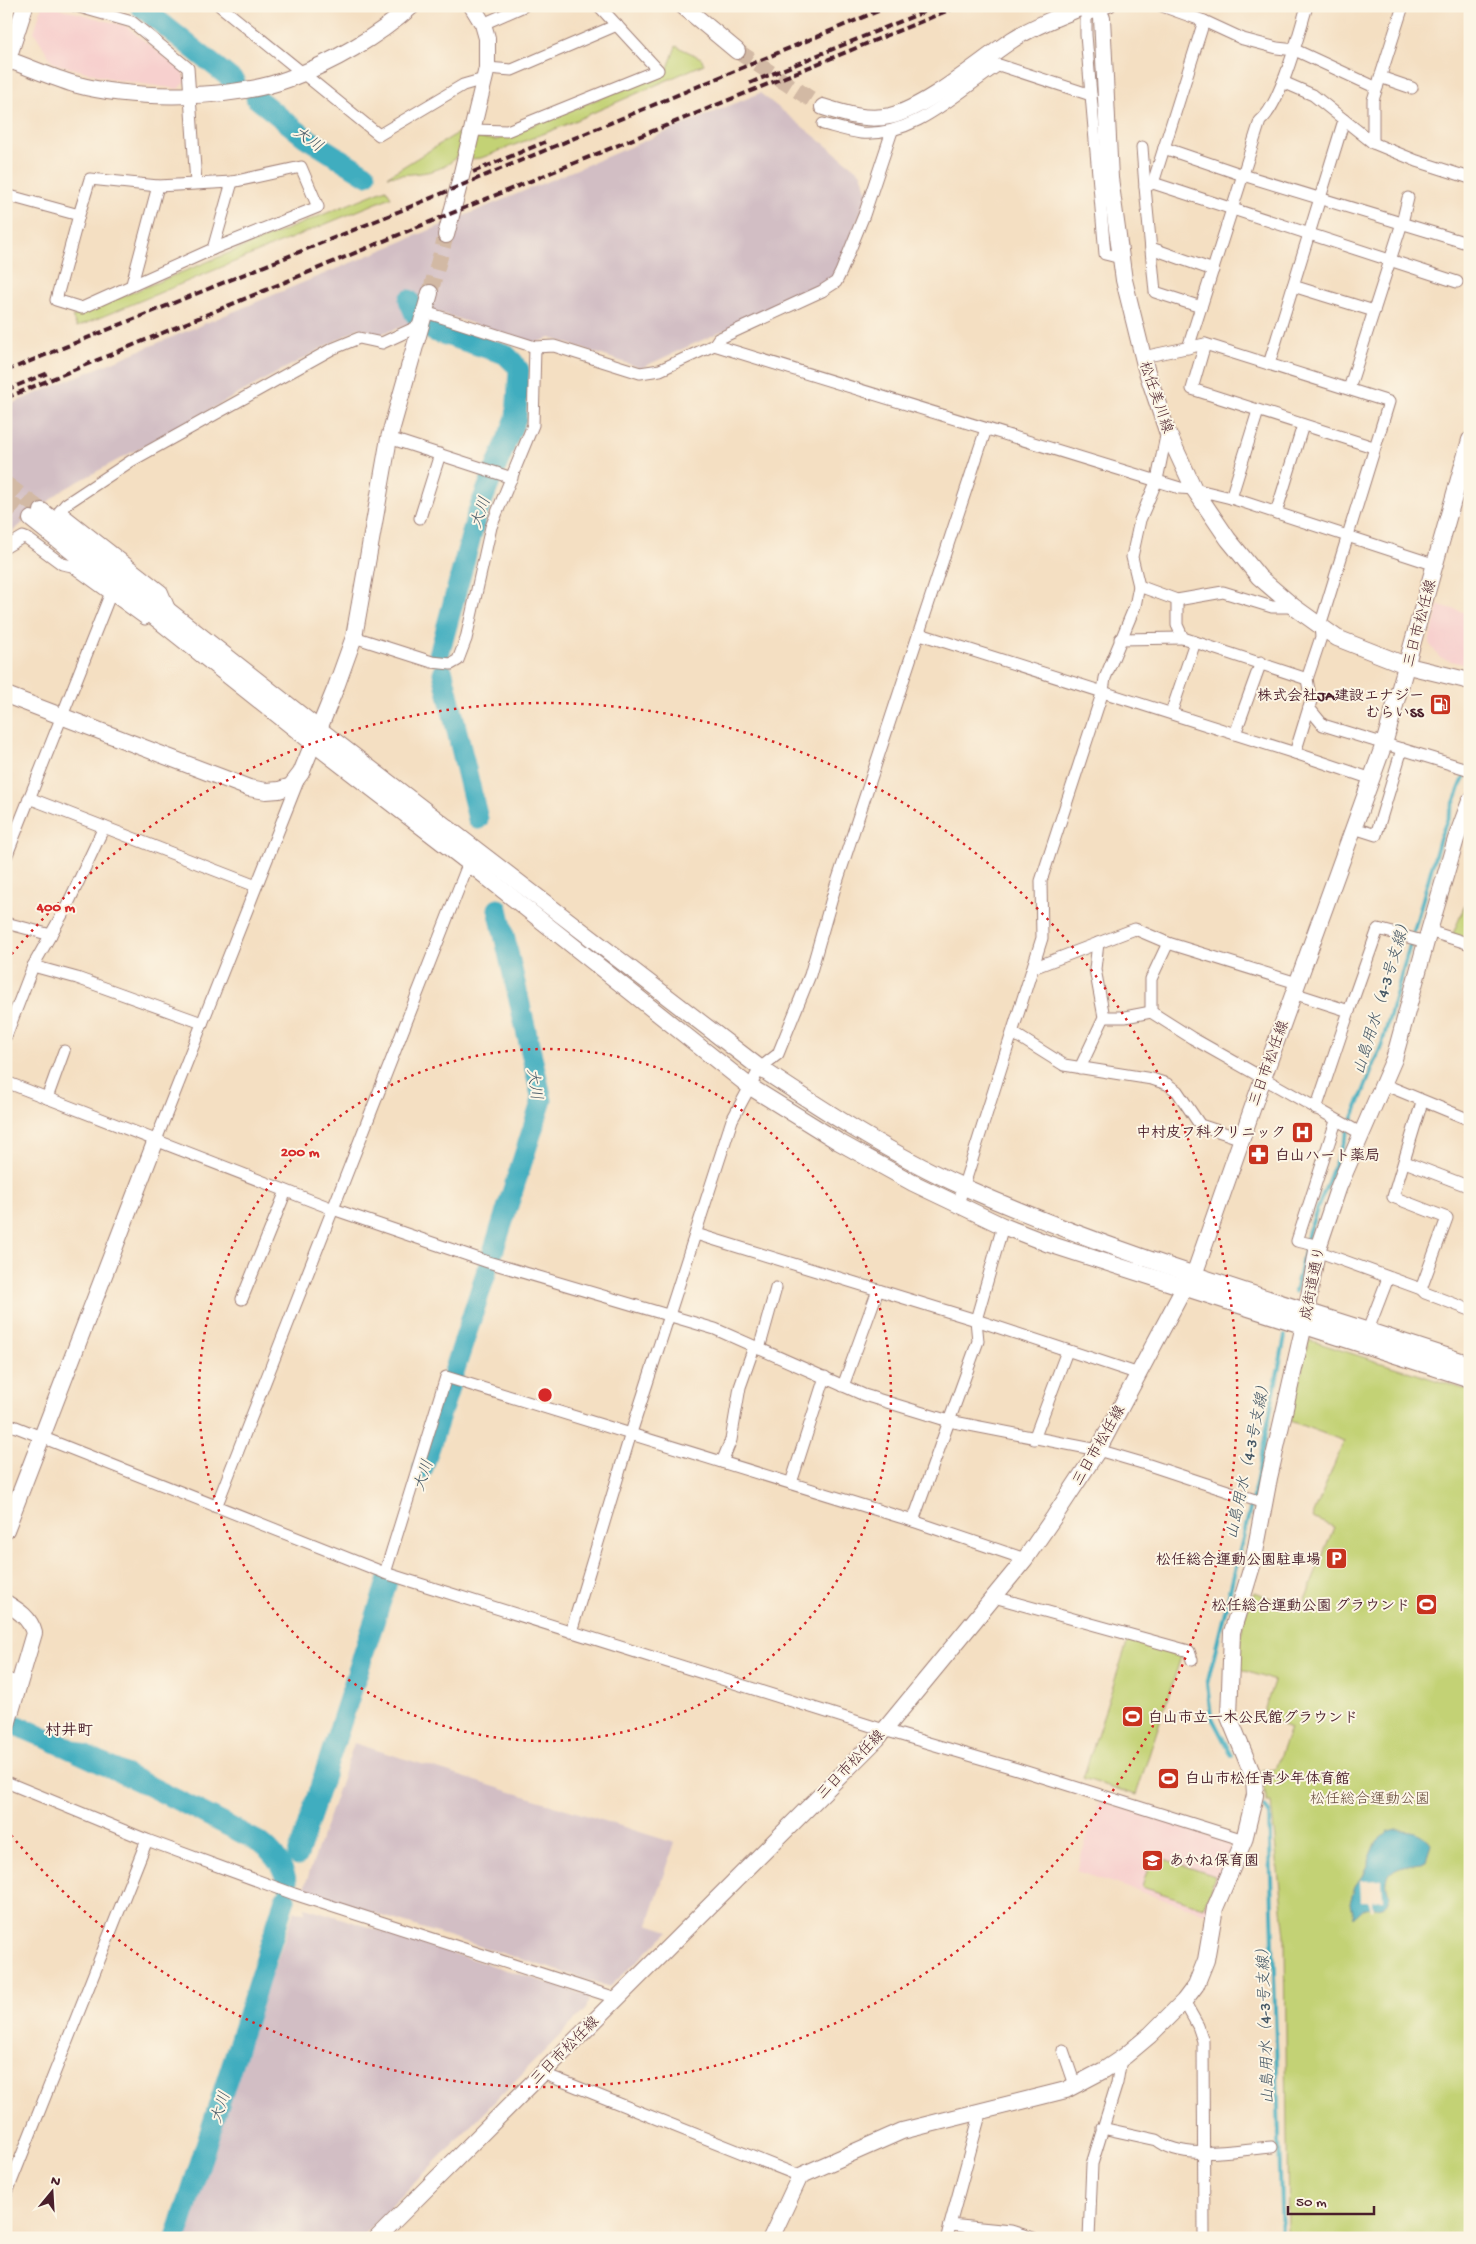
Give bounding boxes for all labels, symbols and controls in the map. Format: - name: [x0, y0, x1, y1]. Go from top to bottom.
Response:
- water label: 大川: [288, 123, 326, 158]
- street label: 松任美川線: [1134, 359, 1177, 436]
- water label: 大川: [467, 495, 497, 531]
- street label: 三日市松任線: [1400, 577, 1441, 669]
- place label: 株式会社JA建設エナジー むらいSS: [1257, 687, 1425, 723]
- fuel station icon: 株式会社JA建設エナジー むらいSS: [1428, 692, 1452, 716]
- text: 400 m: [36, 899, 76, 917]
- water label: 山島用水（4-3号支線）: [1349, 914, 1418, 1078]
- street label: 三日市松任線: [1245, 1018, 1294, 1109]
- water label: 大川: [521, 1067, 545, 1102]
- hospital icon: 中村皮フ科クリニック: [1290, 1120, 1314, 1144]
- place label: 中村皮フ科クリニック: [1136, 1124, 1286, 1143]
- pharmacy icon: 白山ハート薬局: [1247, 1143, 1271, 1167]
- text: 200 m: [281, 1144, 320, 1162]
- place label: 白山ハート薬局: [1275, 1147, 1380, 1166]
- street label: 成街道通り: [1297, 1245, 1330, 1322]
- water label: 山島用水（4-3号支線）: [1222, 1376, 1277, 1541]
- centre of rings: [536, 1386, 554, 1404]
- street label: 三日市松任線: [1069, 1402, 1130, 1489]
- water label: 大川: [410, 1458, 439, 1494]
- parking icon: 松任総合運動公園駐車場: [1325, 1547, 1349, 1571]
- place label: 松任総合運動公園駐車場: [1156, 1551, 1321, 1570]
- sports icon: 松任総合運動公園 グラウンド: [1414, 1593, 1438, 1617]
- place label: 松任総合運動公園 グラウンド: [1211, 1597, 1410, 1616]
- sports icon: 白山市立一木公民館グラウンド: [1120, 1705, 1144, 1729]
- place label: 白山市立一木公民館グラウンド: [1148, 1709, 1358, 1728]
- district label: 村井町: [45, 1722, 93, 1742]
- street label: 三日市松任線: [813, 1726, 889, 1804]
- sports icon: 白山市松任青少年体育館: [1157, 1766, 1181, 1790]
- place label: 白山市松任青少年体育館: [1185, 1770, 1350, 1789]
- park label: 松任総合運動公園: [1310, 1790, 1430, 1809]
- school or university icon: あかね保育園: [1141, 1848, 1165, 1872]
- place label: あかね保育園: [1169, 1852, 1259, 1871]
- water label: 山島用水（4-3号支線）: [1253, 1939, 1280, 2105]
- street label: 三日市松任線: [527, 2013, 604, 2090]
- water label: 大川: [207, 2090, 236, 2126]
- north arrow: [28, 2166, 78, 2216]
- text: N: [48, 2173, 62, 2192]
- scale bar: [1288, 2184, 1375, 2216]
- text: 50 m: [1296, 2194, 1327, 2212]

